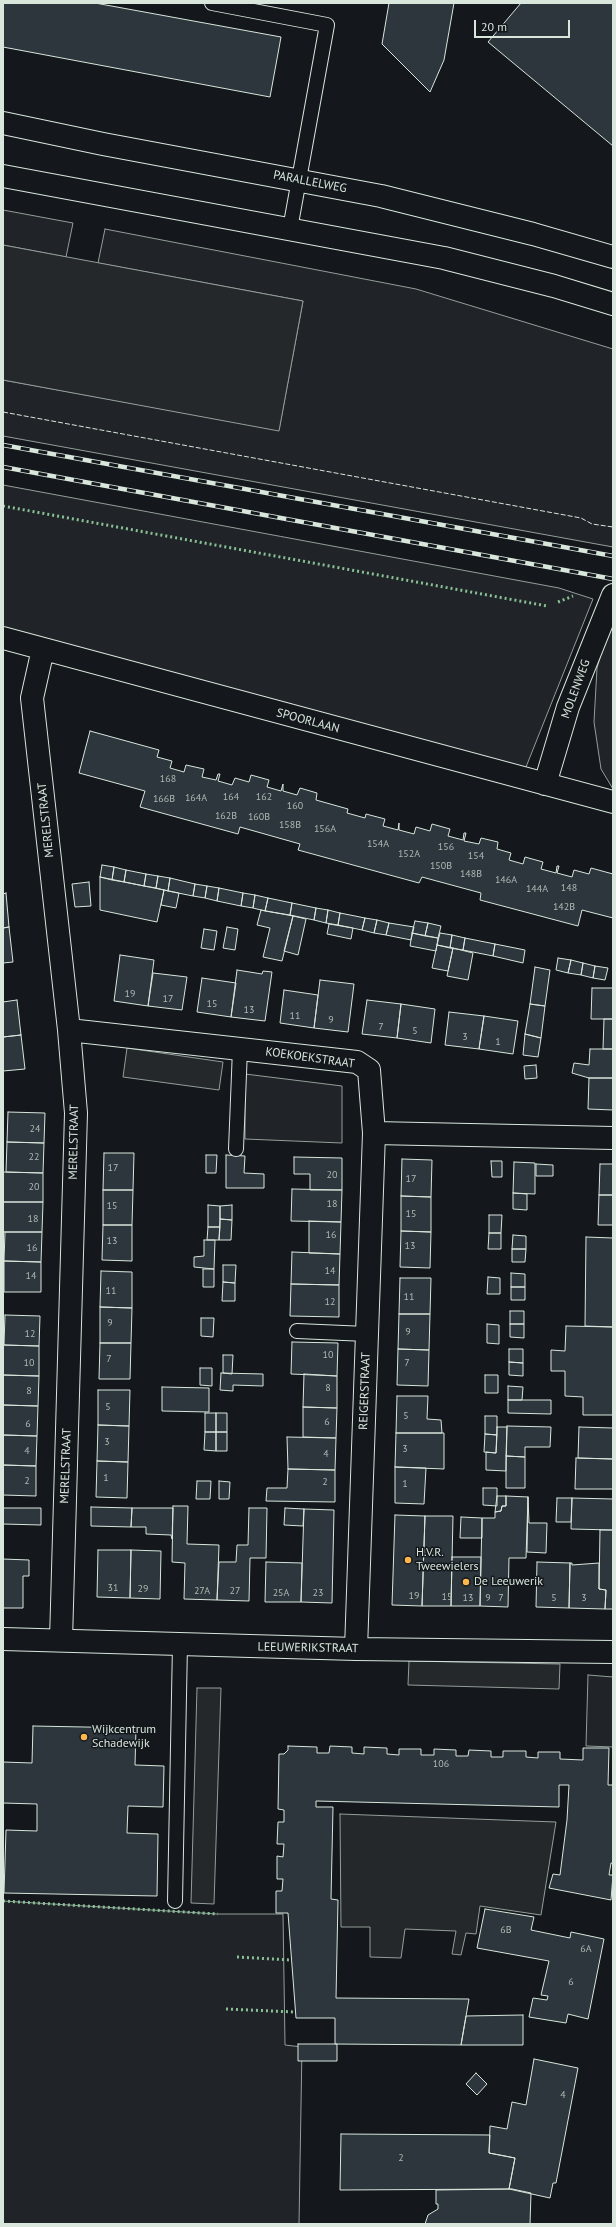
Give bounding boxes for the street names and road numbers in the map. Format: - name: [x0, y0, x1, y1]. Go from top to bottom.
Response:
- street label: PARALLELWEG: [272, 168, 348, 196]
- street label: MOLENWEG: [559, 657, 593, 721]
- street label: SPOORLAAN: [275, 706, 341, 736]
- street label: MERELSTRAAT: [35, 782, 57, 858]
- street label: KOEKOEKSTRAAT: [265, 1045, 355, 1071]
- street label: MERELSTRAAT: [66, 1104, 82, 1180]
- street label: REIGERSTRAAT: [356, 1352, 374, 1430]
- street label: MERELSTRAAT: [57, 1428, 75, 1504]
- street label: LEEUWERIKSTRAAT: [257, 1640, 359, 1656]

